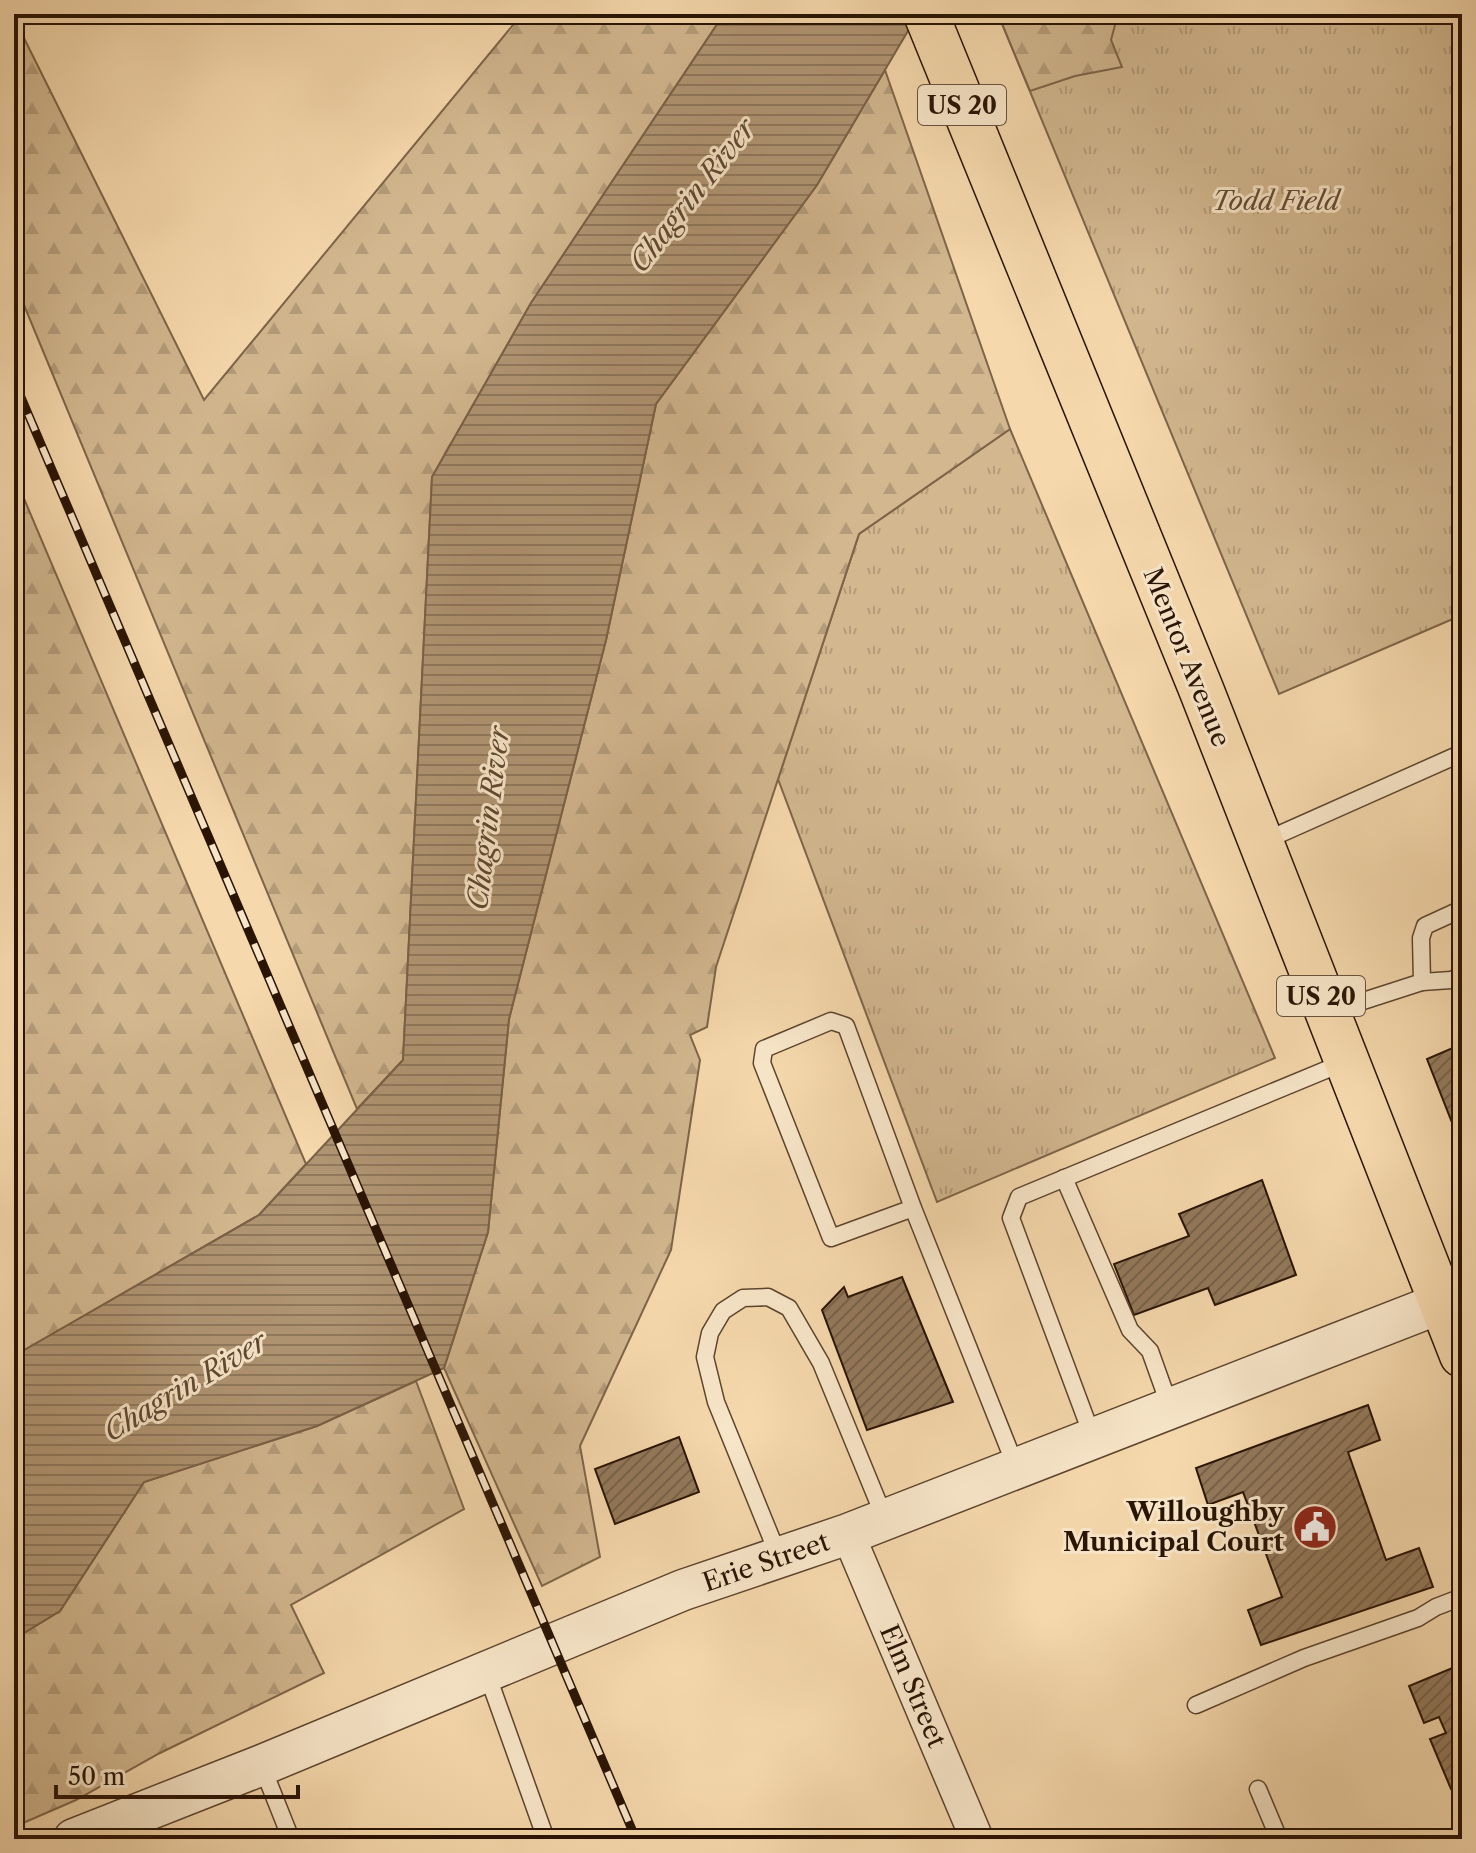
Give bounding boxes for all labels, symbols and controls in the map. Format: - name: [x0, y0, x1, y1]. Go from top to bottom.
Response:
- road number: US 20: [918, 85, 1006, 125]
- water label: Chagrin River: [622, 110, 763, 278]
- park label: Todd Field: [1213, 185, 1342, 217]
- street label: Mentor Avenue: [1137, 563, 1237, 751]
- water label: Chagrin River: [460, 722, 516, 912]
- road number: US 20: [1277, 976, 1365, 1016]
- water label: Chagrin River: [97, 1323, 275, 1448]
- place label: Willoughby Municipal Court: [1063, 1496, 1285, 1558]
- public building icon: Willoughby Municipal Court: [1291, 1503, 1339, 1551]
- street label: Erie Street: [698, 1525, 834, 1599]
- street label: Elm Street: [873, 1620, 954, 1753]
- scale bar: [56, 1749, 298, 1799]
- text: 50 m: [68, 1762, 125, 1791]

